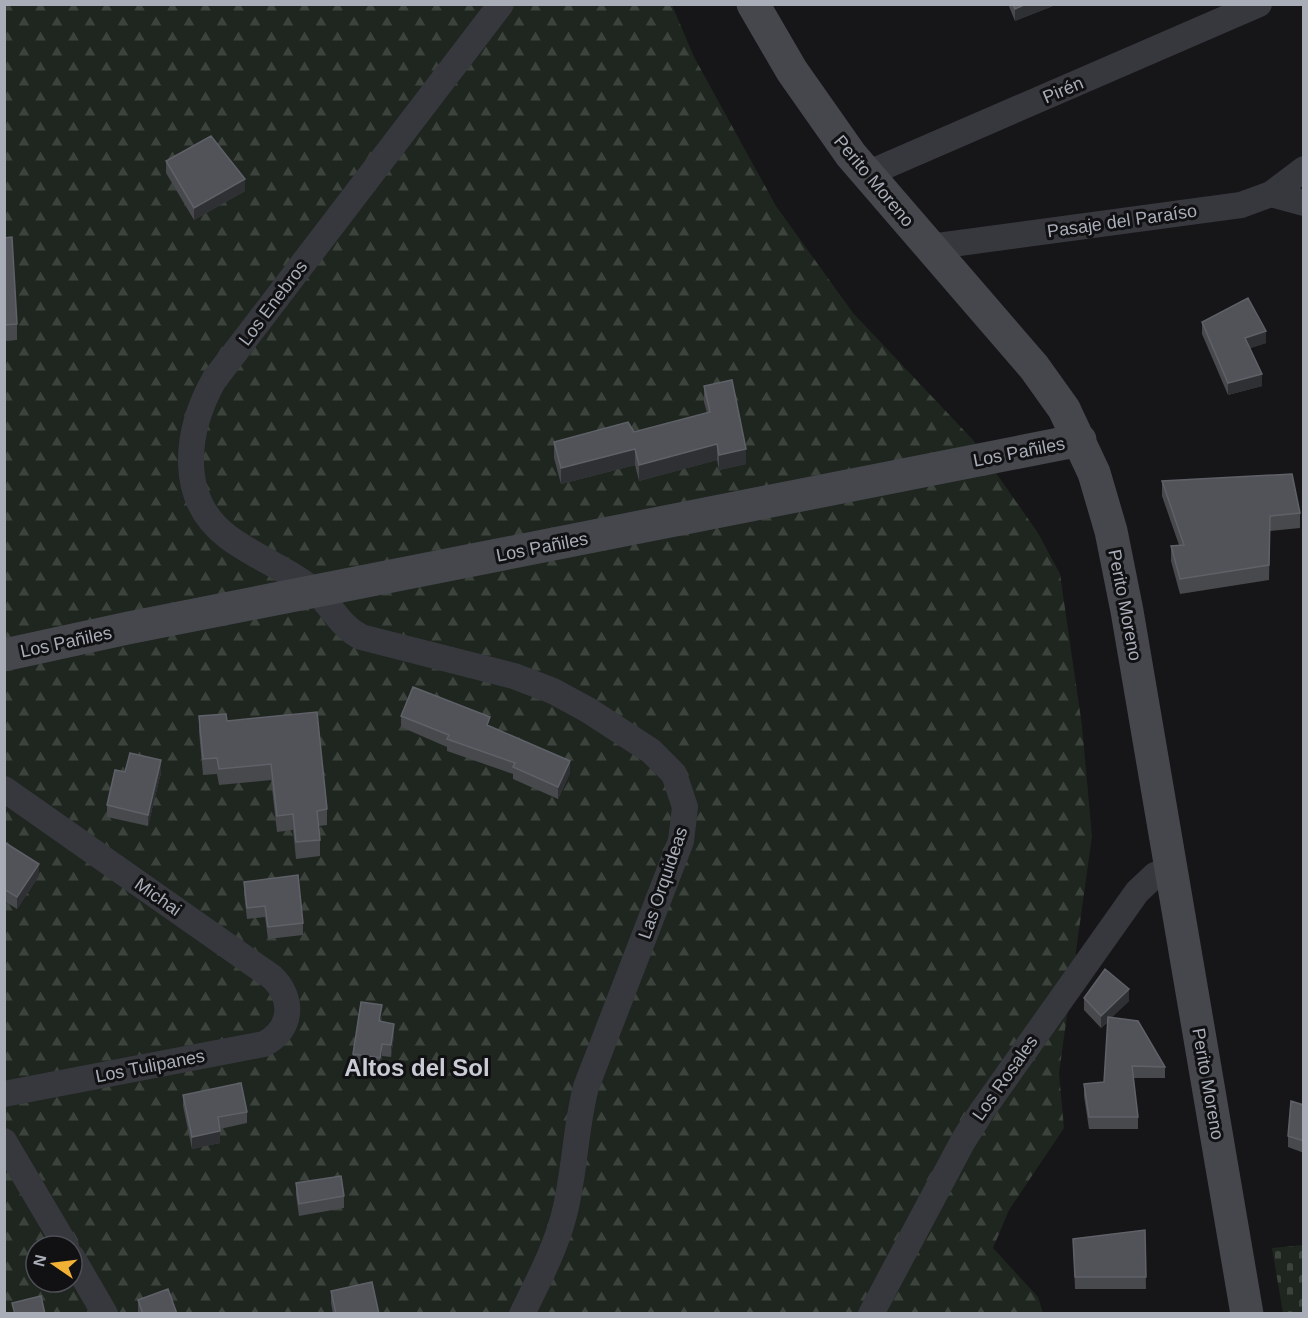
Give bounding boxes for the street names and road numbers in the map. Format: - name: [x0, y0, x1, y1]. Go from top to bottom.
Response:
- street label: Pirén: [1040, 73, 1086, 107]
- street label: Perito Moreno: [830, 131, 918, 231]
- street label: Pasaje del Paraíso: [1046, 201, 1198, 241]
- street label: Los Enebros: [235, 257, 311, 349]
- street label: Los Pañiles: [971, 433, 1067, 471]
- street label: Los Pañiles: [494, 528, 590, 566]
- street label: Perito Moreno: [1104, 548, 1146, 662]
- street label: Los Pañiles: [18, 623, 114, 661]
- street label: Las Orquideas: [634, 824, 692, 942]
- street label: Michai: [131, 874, 185, 920]
- street label: Perito Moreno: [1188, 1027, 1228, 1141]
- street label: Los Rosales: [968, 1032, 1042, 1124]
- street label: Los Tulipanes: [94, 1046, 206, 1086]

